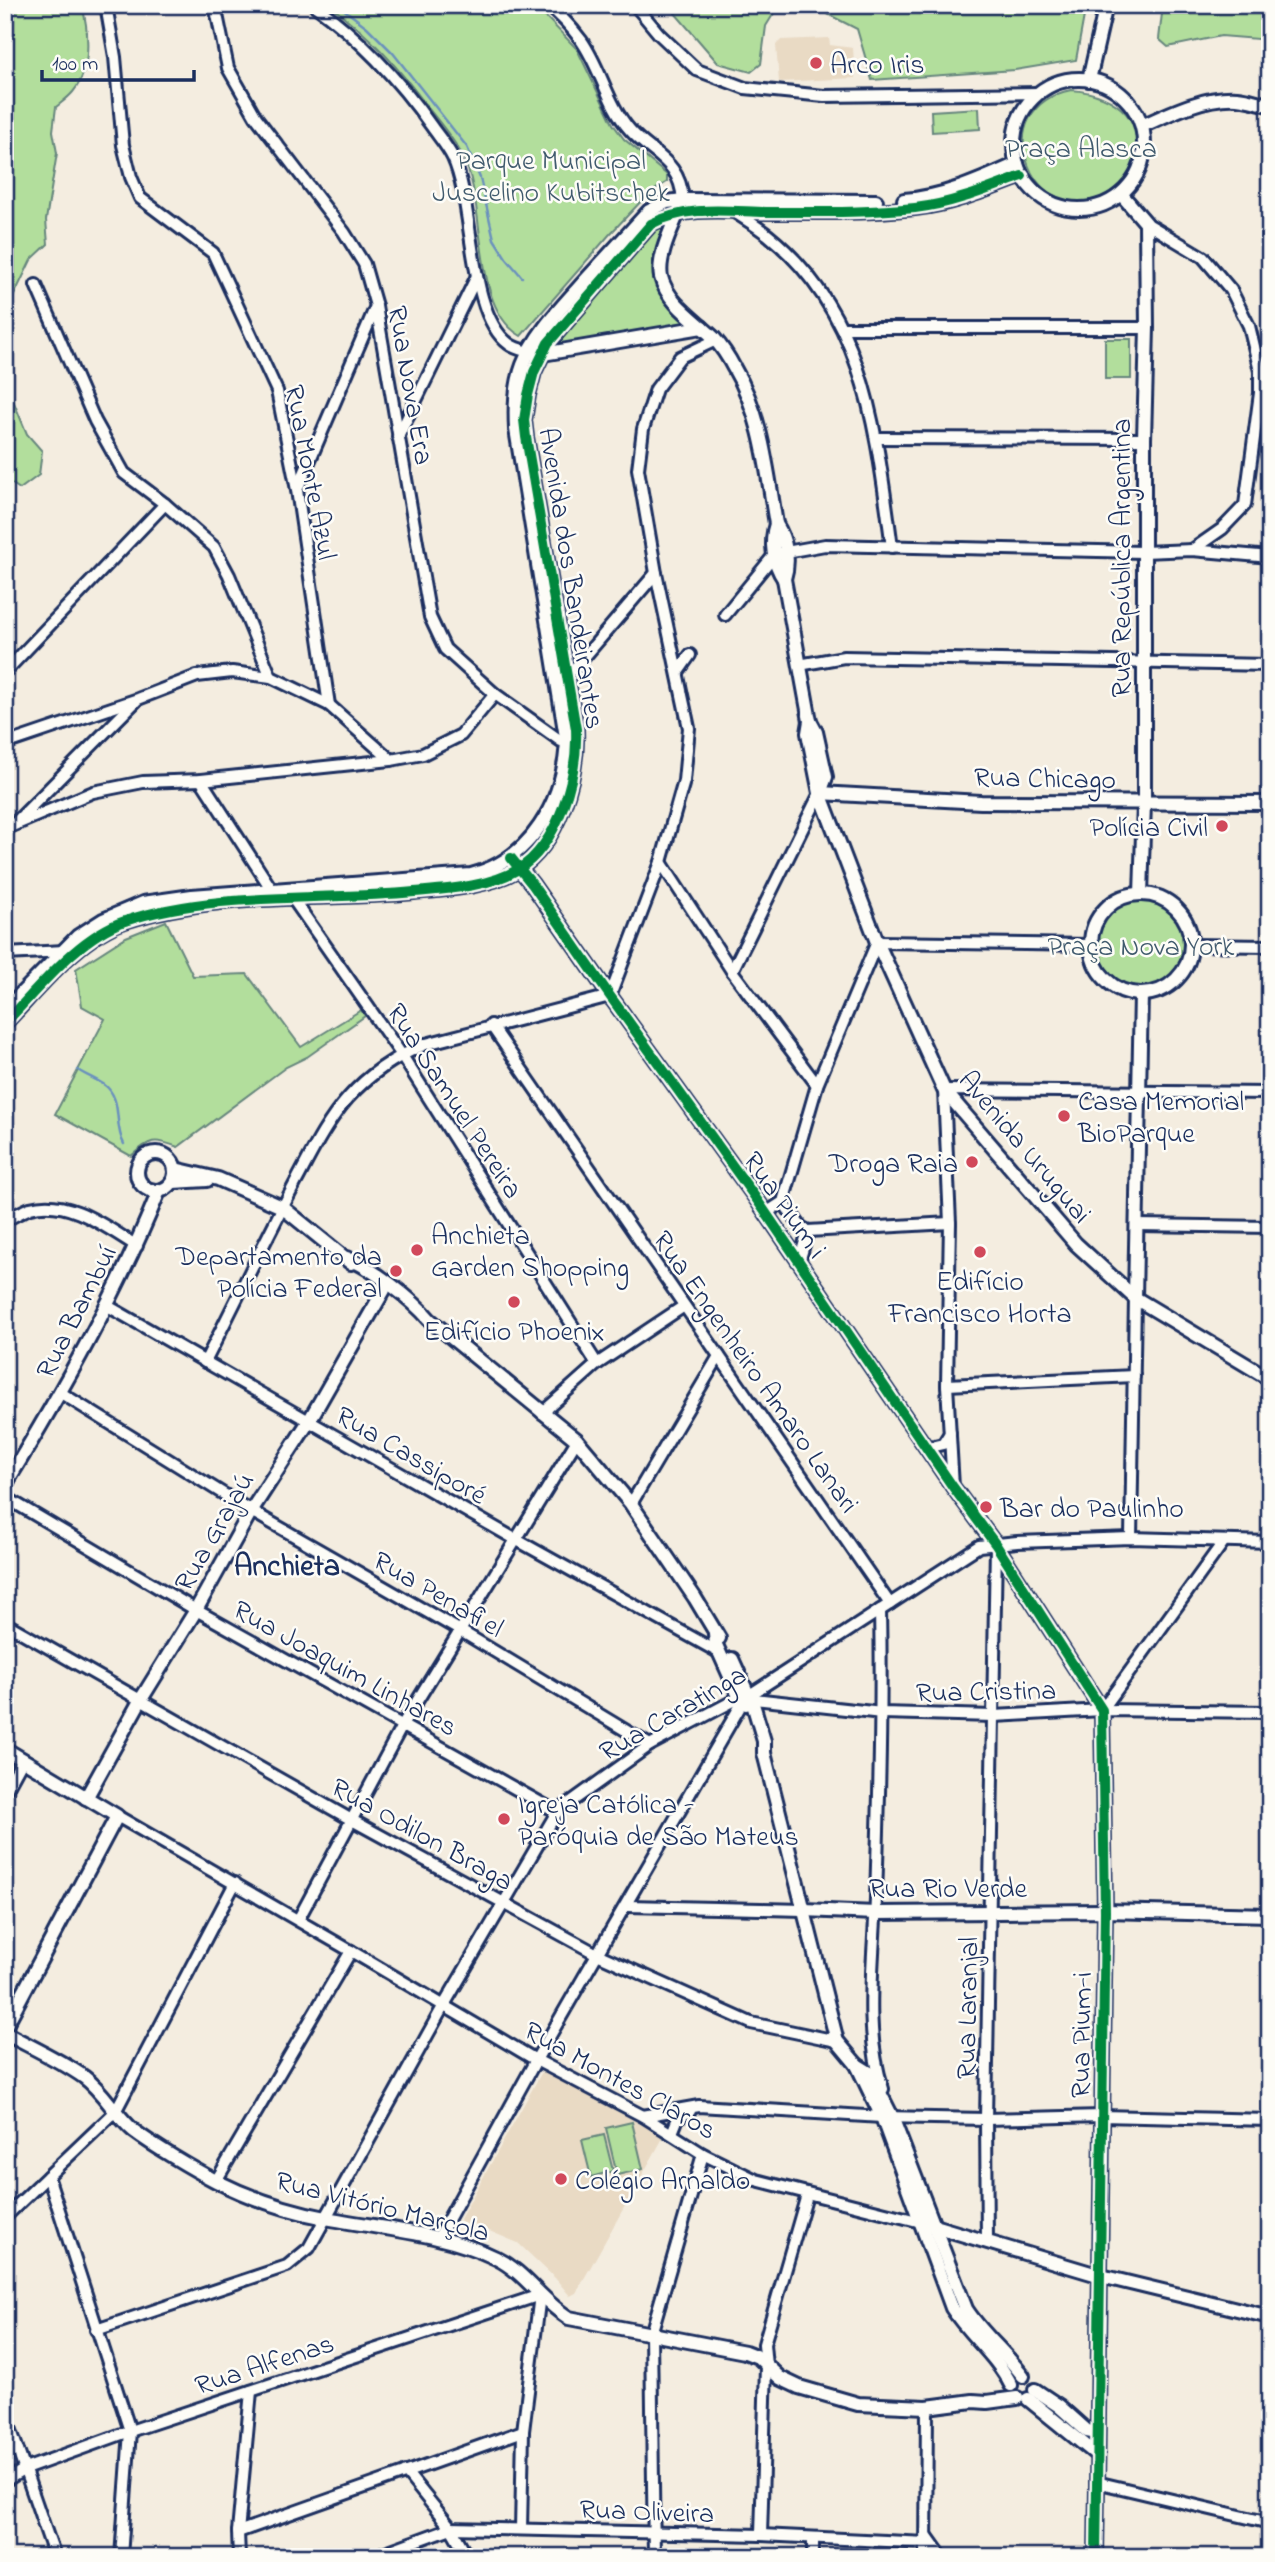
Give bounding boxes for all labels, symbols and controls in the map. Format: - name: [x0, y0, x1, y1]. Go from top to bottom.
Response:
- scale bar: [42, 38, 194, 82]
- place label: Arco Iris: [830, 46, 924, 87]
- text: 100 m: [52, 50, 98, 80]
- marker: Arco Iris: [808, 55, 824, 71]
- park label: Praça Alasca: [1005, 130, 1157, 171]
- park label: Parque Municipal Juscelino Kubitschek: [432, 142, 670, 215]
- street label: Rua Nova Era: [374, 303, 443, 468]
- street label: Rua Monte Azul: [272, 382, 346, 564]
- street label: Rua República Argentina: [1103, 418, 1144, 698]
- street label: Avenida dos Bandeirantes: [525, 425, 614, 732]
- street label: Rua Chicago: [974, 759, 1116, 802]
- place label: Polícia Civil: [1089, 809, 1208, 850]
- marker: Polícia Civil: [1214, 818, 1230, 834]
- park label: Praça Nova York: [1048, 928, 1235, 969]
- street label: Rua Samuel Pereira: [374, 996, 532, 1208]
- street label: Avenida Uruguai: [947, 1063, 1100, 1234]
- place label: Casa Memorial BioParque: [1077, 1083, 1244, 1156]
- marker: Casa Memorial BioParque: [1056, 1108, 1072, 1124]
- street label: Rua Pium i: [731, 1144, 835, 1268]
- place label: Droga Raia: [828, 1145, 958, 1186]
- marker: Droga Raia: [964, 1154, 980, 1170]
- place label: Anchieta Garden Shopping: [431, 1217, 629, 1290]
- street label: Rua Engenheiro Amaro Lanari: [641, 1223, 868, 1523]
- place label: Departamento da Polícia Federal: [174, 1238, 382, 1311]
- street label: Rua Bambuí: [27, 1239, 129, 1386]
- marker: Anchieta Garden Shopping: [409, 1242, 425, 1258]
- marker: Edifício Francisco Horta: [972, 1244, 988, 1260]
- marker: Departamento da Polícia Federal: [388, 1263, 404, 1279]
- place label: Edifício Francisco Horta: [887, 1263, 1072, 1336]
- marker: Edifício Phoenix: [506, 1294, 522, 1310]
- place label: Edifício Phoenix: [423, 1313, 605, 1354]
- street label: Rua Cassiporé: [327, 1397, 494, 1517]
- street label: Rua Grajaú: [165, 1466, 267, 1600]
- place label: Bar do Paulinho: [999, 1490, 1184, 1531]
- marker: Bar do Paulinho: [978, 1499, 994, 1515]
- street label: Rua Penafiel: [364, 1542, 510, 1650]
- district label: Anchieta: [234, 1546, 340, 1590]
- street label: Rua Joaquim Linhares: [224, 1591, 464, 1749]
- street label: Rua Caratinga: [593, 1656, 755, 1774]
- street label: Rua Cristina: [916, 1672, 1057, 1715]
- street label: Rua Odilon Braga: [323, 1769, 520, 1903]
- place label: Igreja Católica - Paróquia de São Mateus: [518, 1786, 799, 1859]
- marker: Igreja Católica - Paróquia de São Mateus: [496, 1811, 512, 1827]
- street label: Rua Rio Verde: [869, 1870, 1028, 1911]
- street label: Rua Laranjal: [948, 1937, 991, 2079]
- street label: Rua Pium-i: [1062, 1972, 1105, 2099]
- street label: Rua Montes Claros: [515, 2012, 723, 2152]
- street label: Rua Vitório Marçola: [271, 2162, 493, 2255]
- place label: Colégio Arnaldo: [575, 2162, 750, 2203]
- marker: Colégio Arnaldo: [553, 2171, 569, 2187]
- street label: Rua Alfenas: [190, 2325, 340, 2408]
- street label: Rua Oliveira: [579, 2491, 715, 2536]

